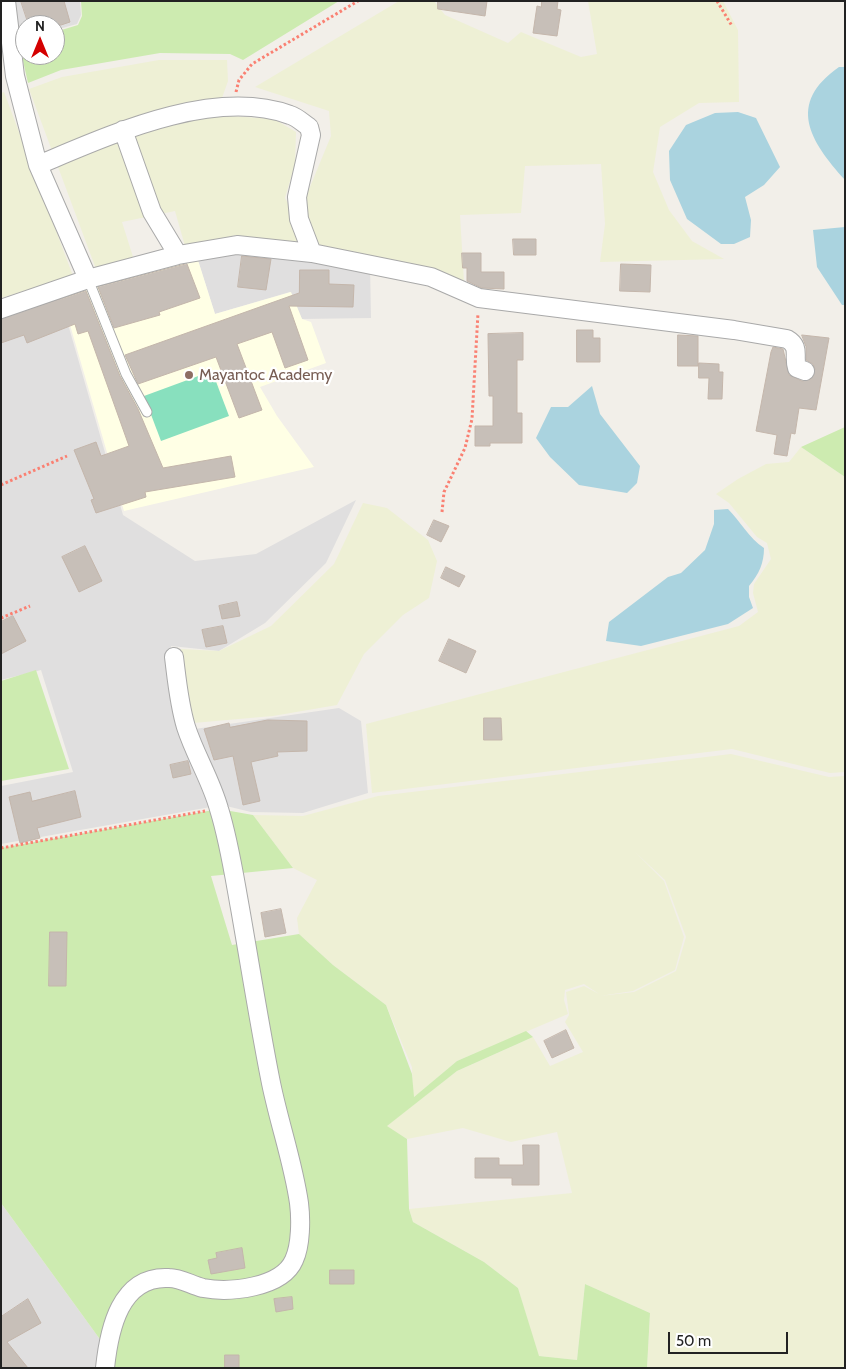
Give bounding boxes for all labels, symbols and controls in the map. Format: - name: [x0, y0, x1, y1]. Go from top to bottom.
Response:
- north arrow: [15, 15, 65, 65]
- text: N: [35, 17, 45, 35]
- place label: Mayantoc Academy: [199, 365, 332, 385]
- marker: Mayantoc Academy: [183, 369, 195, 381]
- scale bar: [671, 1322, 791, 1354]
- text: 50 m: [676, 1332, 711, 1350]

